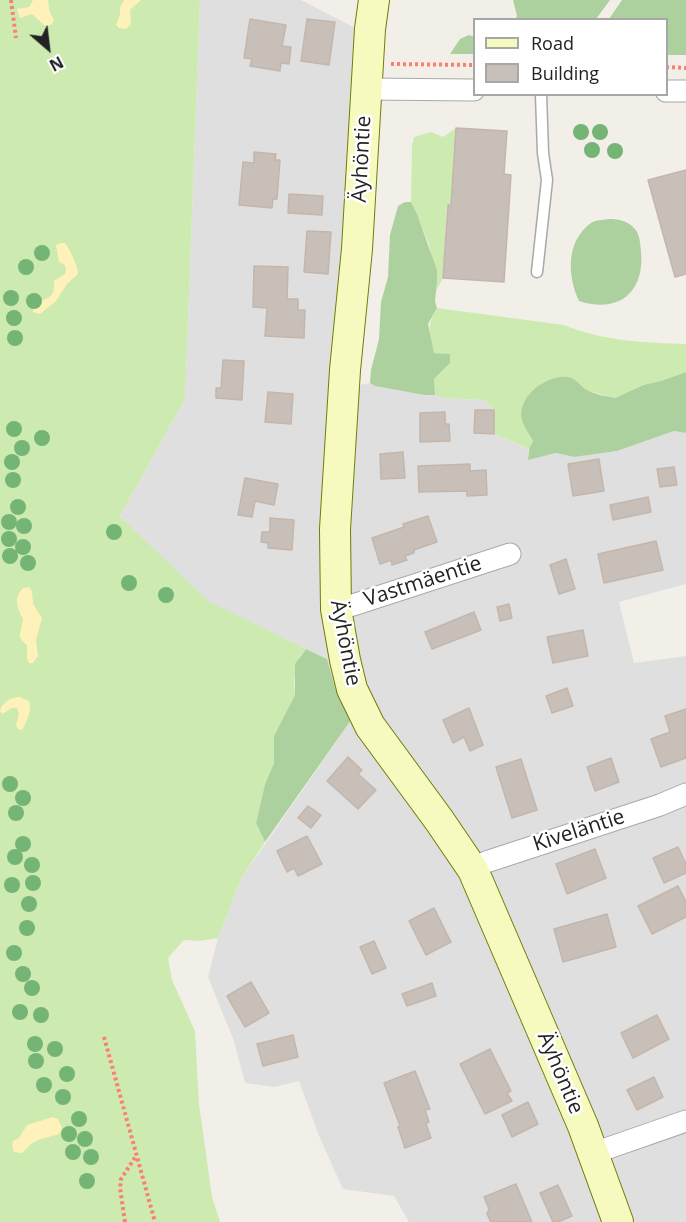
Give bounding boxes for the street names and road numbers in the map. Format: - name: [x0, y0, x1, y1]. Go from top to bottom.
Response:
- street label: Äyhöntie: [347, 115, 377, 203]
- street label: Vastmäentie: [361, 551, 485, 613]
- street label: Äyhöntie: [324, 598, 366, 688]
- street label: Kiveläntie: [530, 804, 628, 858]
- street label: Äyhöntie: [531, 1028, 589, 1118]

